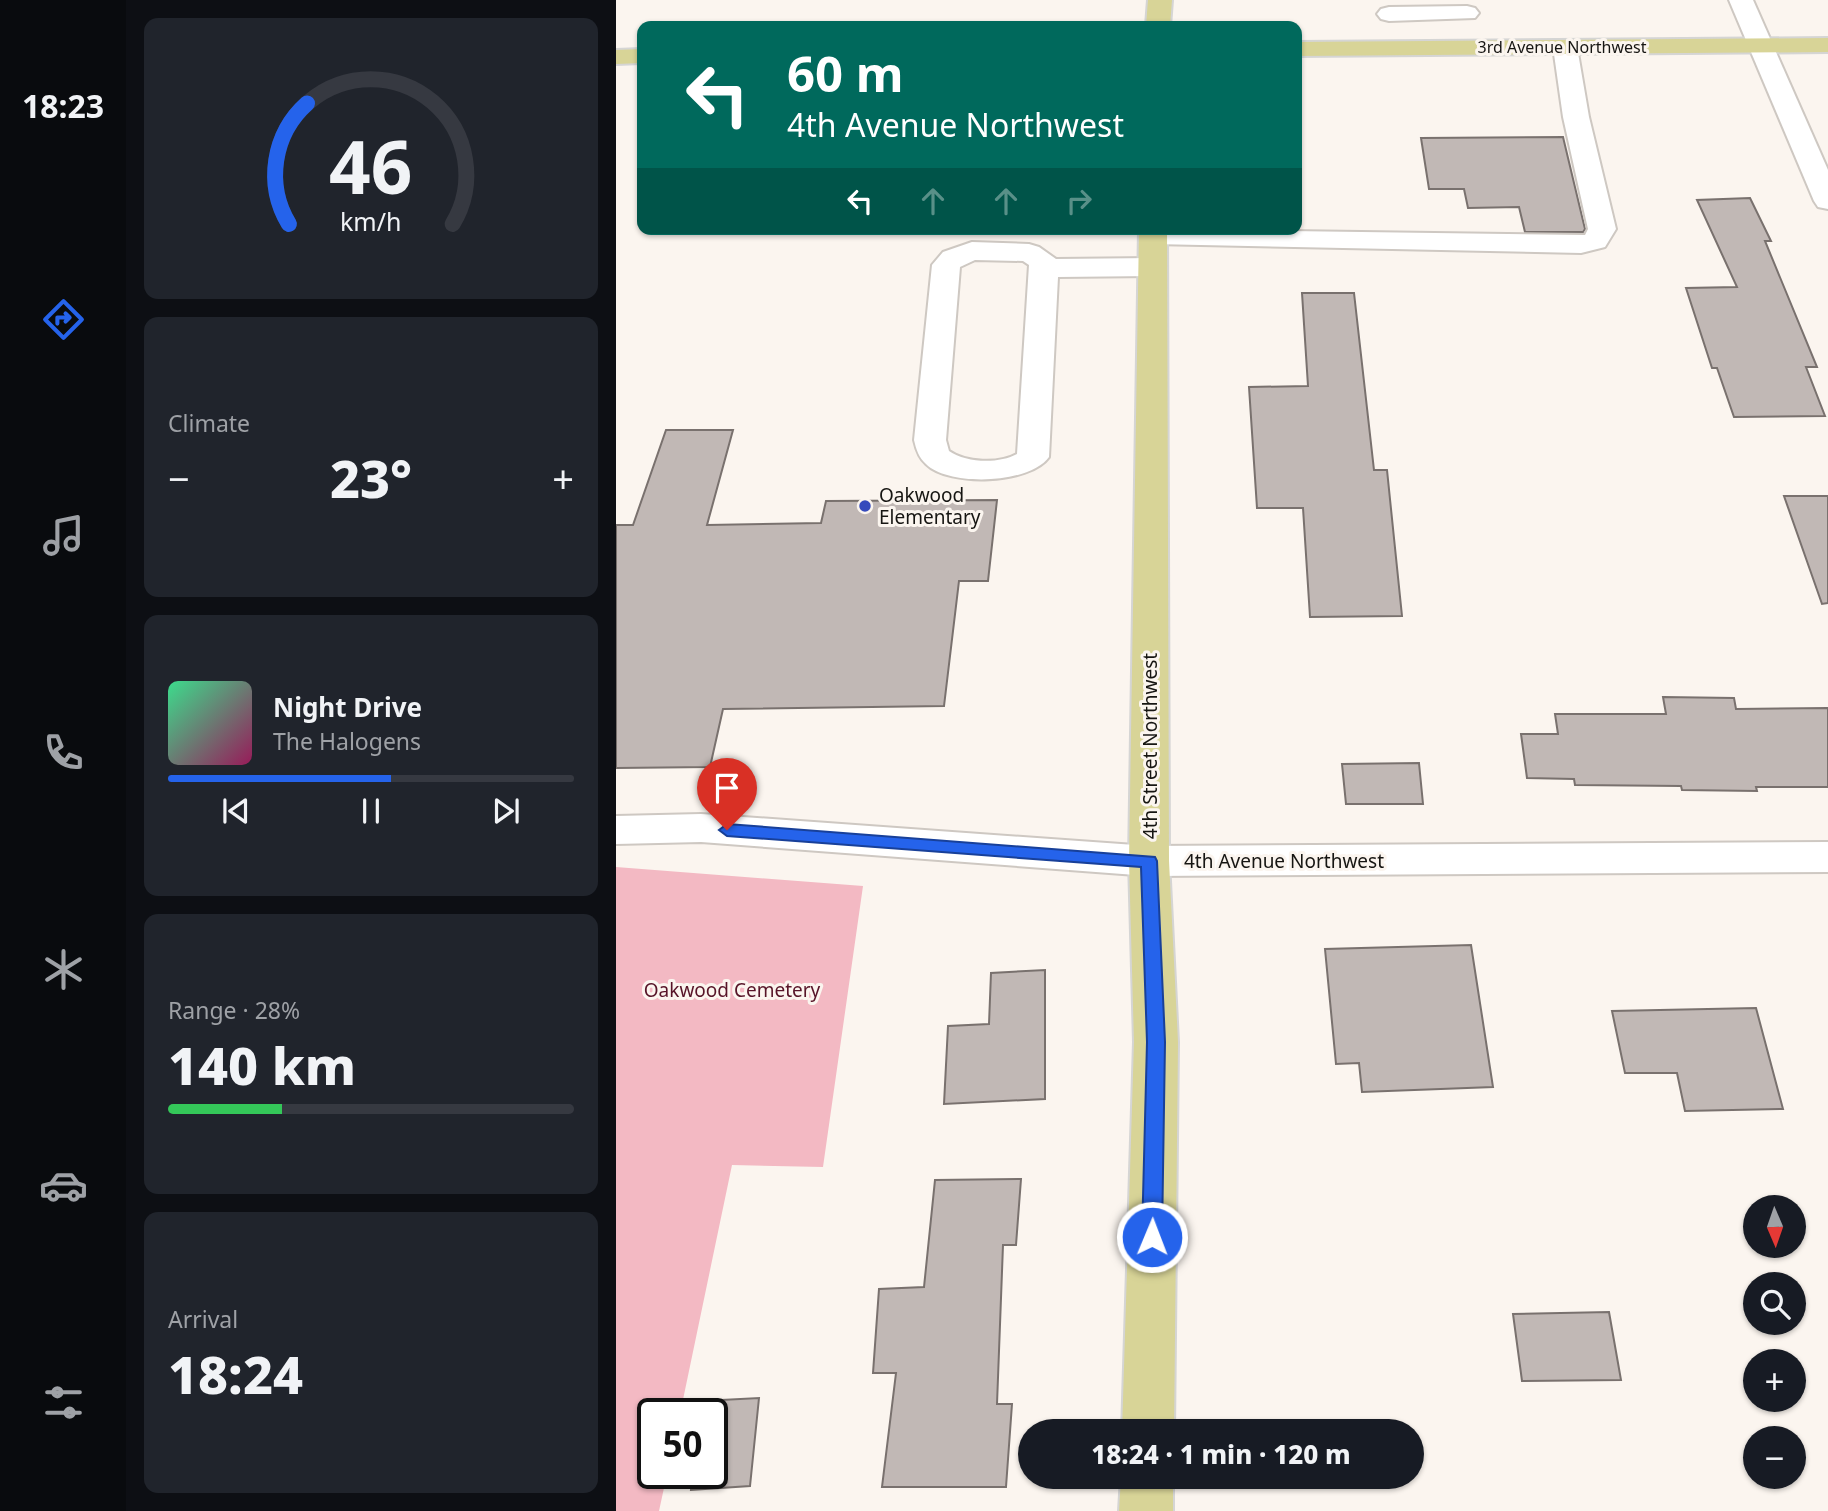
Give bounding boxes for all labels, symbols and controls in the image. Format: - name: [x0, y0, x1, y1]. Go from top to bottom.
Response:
- street label: 3rd Avenue Northwest: [1478, 36, 1647, 58]
- text: 60 m: [787, 40, 904, 106]
- icon: left: [672, 49, 763, 140]
- text: 18:23: [22, 84, 104, 127]
- text: 4th Avenue Northwest: [787, 103, 1124, 146]
- text: 46: [329, 117, 413, 216]
- icon: left: [841, 182, 879, 220]
- icon: ahead: [914, 182, 952, 220]
- icon: ahead: [987, 182, 1025, 220]
- icon: right: [1060, 182, 1098, 220]
- text: km/h: [340, 204, 402, 238]
- icon: directions: [39, 295, 88, 344]
- text: Climate: [168, 407, 250, 439]
- text: 23°: [330, 442, 412, 513]
- text: −: [168, 452, 190, 504]
- text: +: [552, 452, 574, 504]
- place label: Oakwood Elementary: [879, 482, 981, 530]
- marker: Oakwood Elementary: [857, 498, 873, 514]
- icon: music: [39, 511, 88, 560]
- street label: 4th Street Northwest: [1137, 653, 1163, 839]
- text: Night Drive: [273, 689, 422, 725]
- text: The Halogens: [273, 725, 421, 757]
- icon: phone: [39, 728, 88, 777]
- pin: [697, 758, 757, 830]
- icon: arrive: [708, 769, 746, 807]
- icon: previous: [217, 792, 255, 830]
- icon: pause: [352, 792, 390, 830]
- icon: next: [487, 792, 525, 830]
- street label: 4th Avenue Northwest: [1184, 848, 1384, 874]
- icon: climate: [39, 945, 88, 994]
- park label: Oakwood Cemetery: [644, 977, 821, 1003]
- text: Range · 28%: [168, 994, 300, 1026]
- text: 140 km: [168, 1029, 356, 1100]
- icon: car: [39, 1161, 88, 1210]
- north arrow: [1743, 1195, 1806, 1258]
- map controls: [1743, 1195, 1806, 1489]
- position arrow: [1115, 1200, 1189, 1274]
- button: search: [1743, 1272, 1806, 1335]
- text: Arrival: [168, 1303, 238, 1335]
- text: 18:24: [168, 1338, 303, 1409]
- button: +: [1743, 1349, 1806, 1412]
- icon: filters: [39, 1378, 88, 1427]
- speed limit sign: 50: [637, 1398, 728, 1489]
- button: −: [1743, 1426, 1806, 1489]
- text: 18:24 · 1 min · 120 m: [1091, 1436, 1351, 1472]

